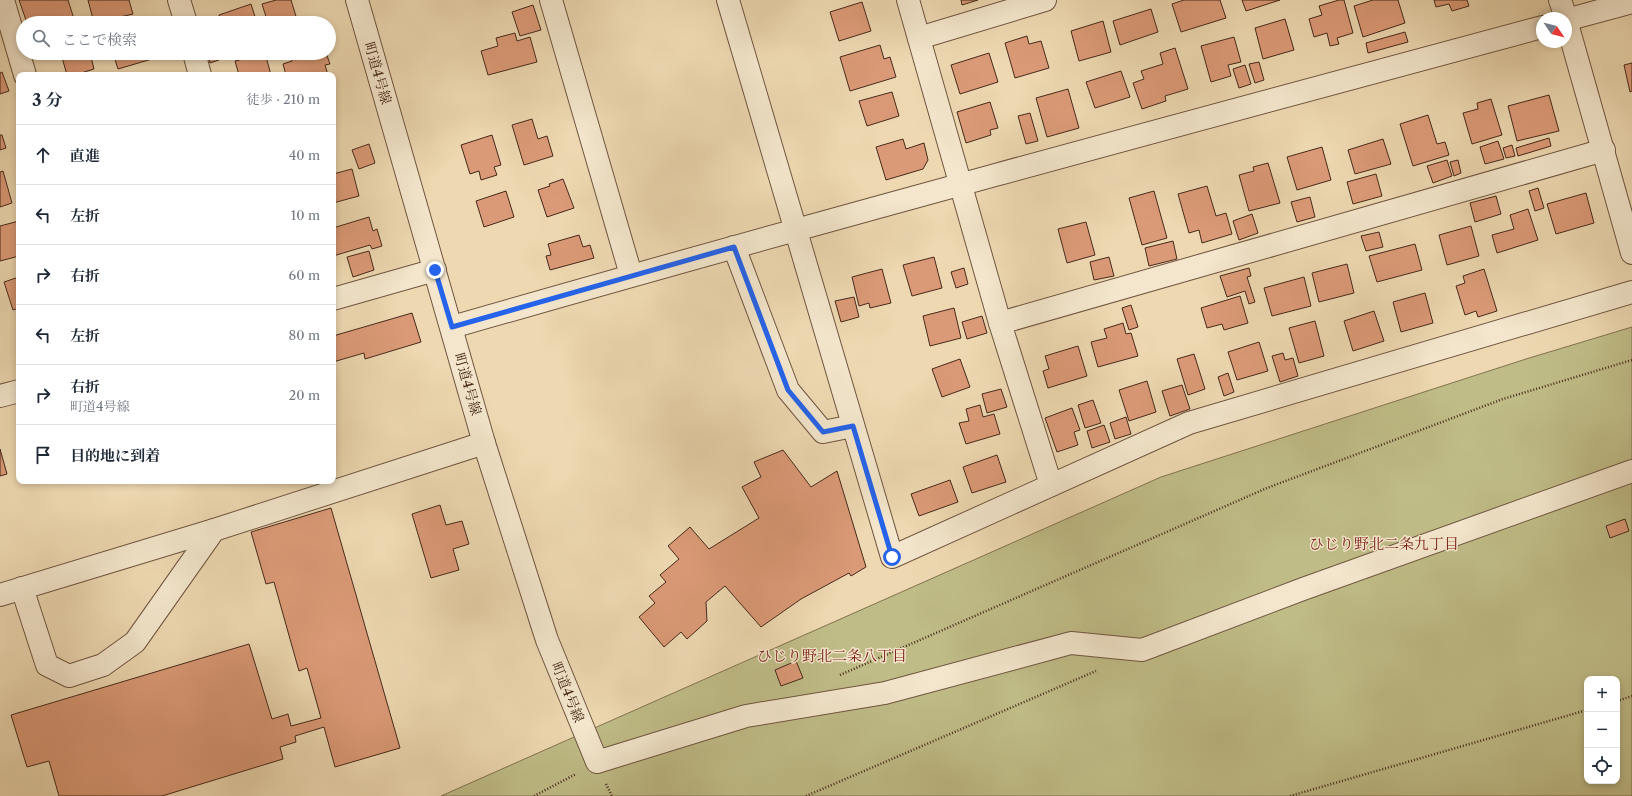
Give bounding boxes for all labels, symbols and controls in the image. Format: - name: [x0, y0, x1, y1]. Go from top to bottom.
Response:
- north arrow: [1536, 12, 1572, 48]
- search box: [16, 16, 336, 60]
- icon: search: [30, 27, 52, 49]
- text: ここで検索: [62, 30, 137, 49]
- street label: 町道4号線: [361, 40, 395, 106]
- text: 3 分: [32, 90, 63, 110]
- text: 徒歩 · 210 m: [247, 91, 320, 107]
- icon: ahead: [32, 144, 54, 166]
- text: 直進: [70, 146, 100, 165]
- text: 40 m: [289, 147, 320, 163]
- icon: left: [32, 204, 54, 226]
- text: 左折: [70, 206, 100, 225]
- text: 10 m: [291, 207, 320, 223]
- route end: [426, 261, 444, 279]
- icon: right: [32, 264, 54, 286]
- text: 右折: [70, 266, 100, 285]
- text: 60 m: [289, 267, 320, 283]
- icon: left: [32, 324, 54, 346]
- text: 左折: [70, 326, 100, 345]
- text: 80 m: [288, 327, 320, 343]
- street label: 町道4号線: [451, 351, 485, 417]
- text: 右折: [70, 377, 100, 396]
- icon: right: [32, 384, 54, 406]
- text: 20 m: [289, 387, 320, 403]
- text: 町道4号線: [70, 398, 130, 414]
- icon: arrive: [32, 444, 54, 466]
- text: 目的地に到着: [70, 446, 160, 465]
- district label: ひじり野北二条九丁目: [1309, 534, 1459, 553]
- route start: [883, 548, 901, 566]
- district label: ひじり野北二条八丁目: [757, 646, 907, 665]
- street label: 町道4号線: [548, 659, 588, 725]
- map controls: [1584, 676, 1620, 784]
- button: +: [1584, 676, 1620, 712]
- button: −: [1584, 712, 1620, 748]
- button: locate: [1584, 748, 1620, 784]

